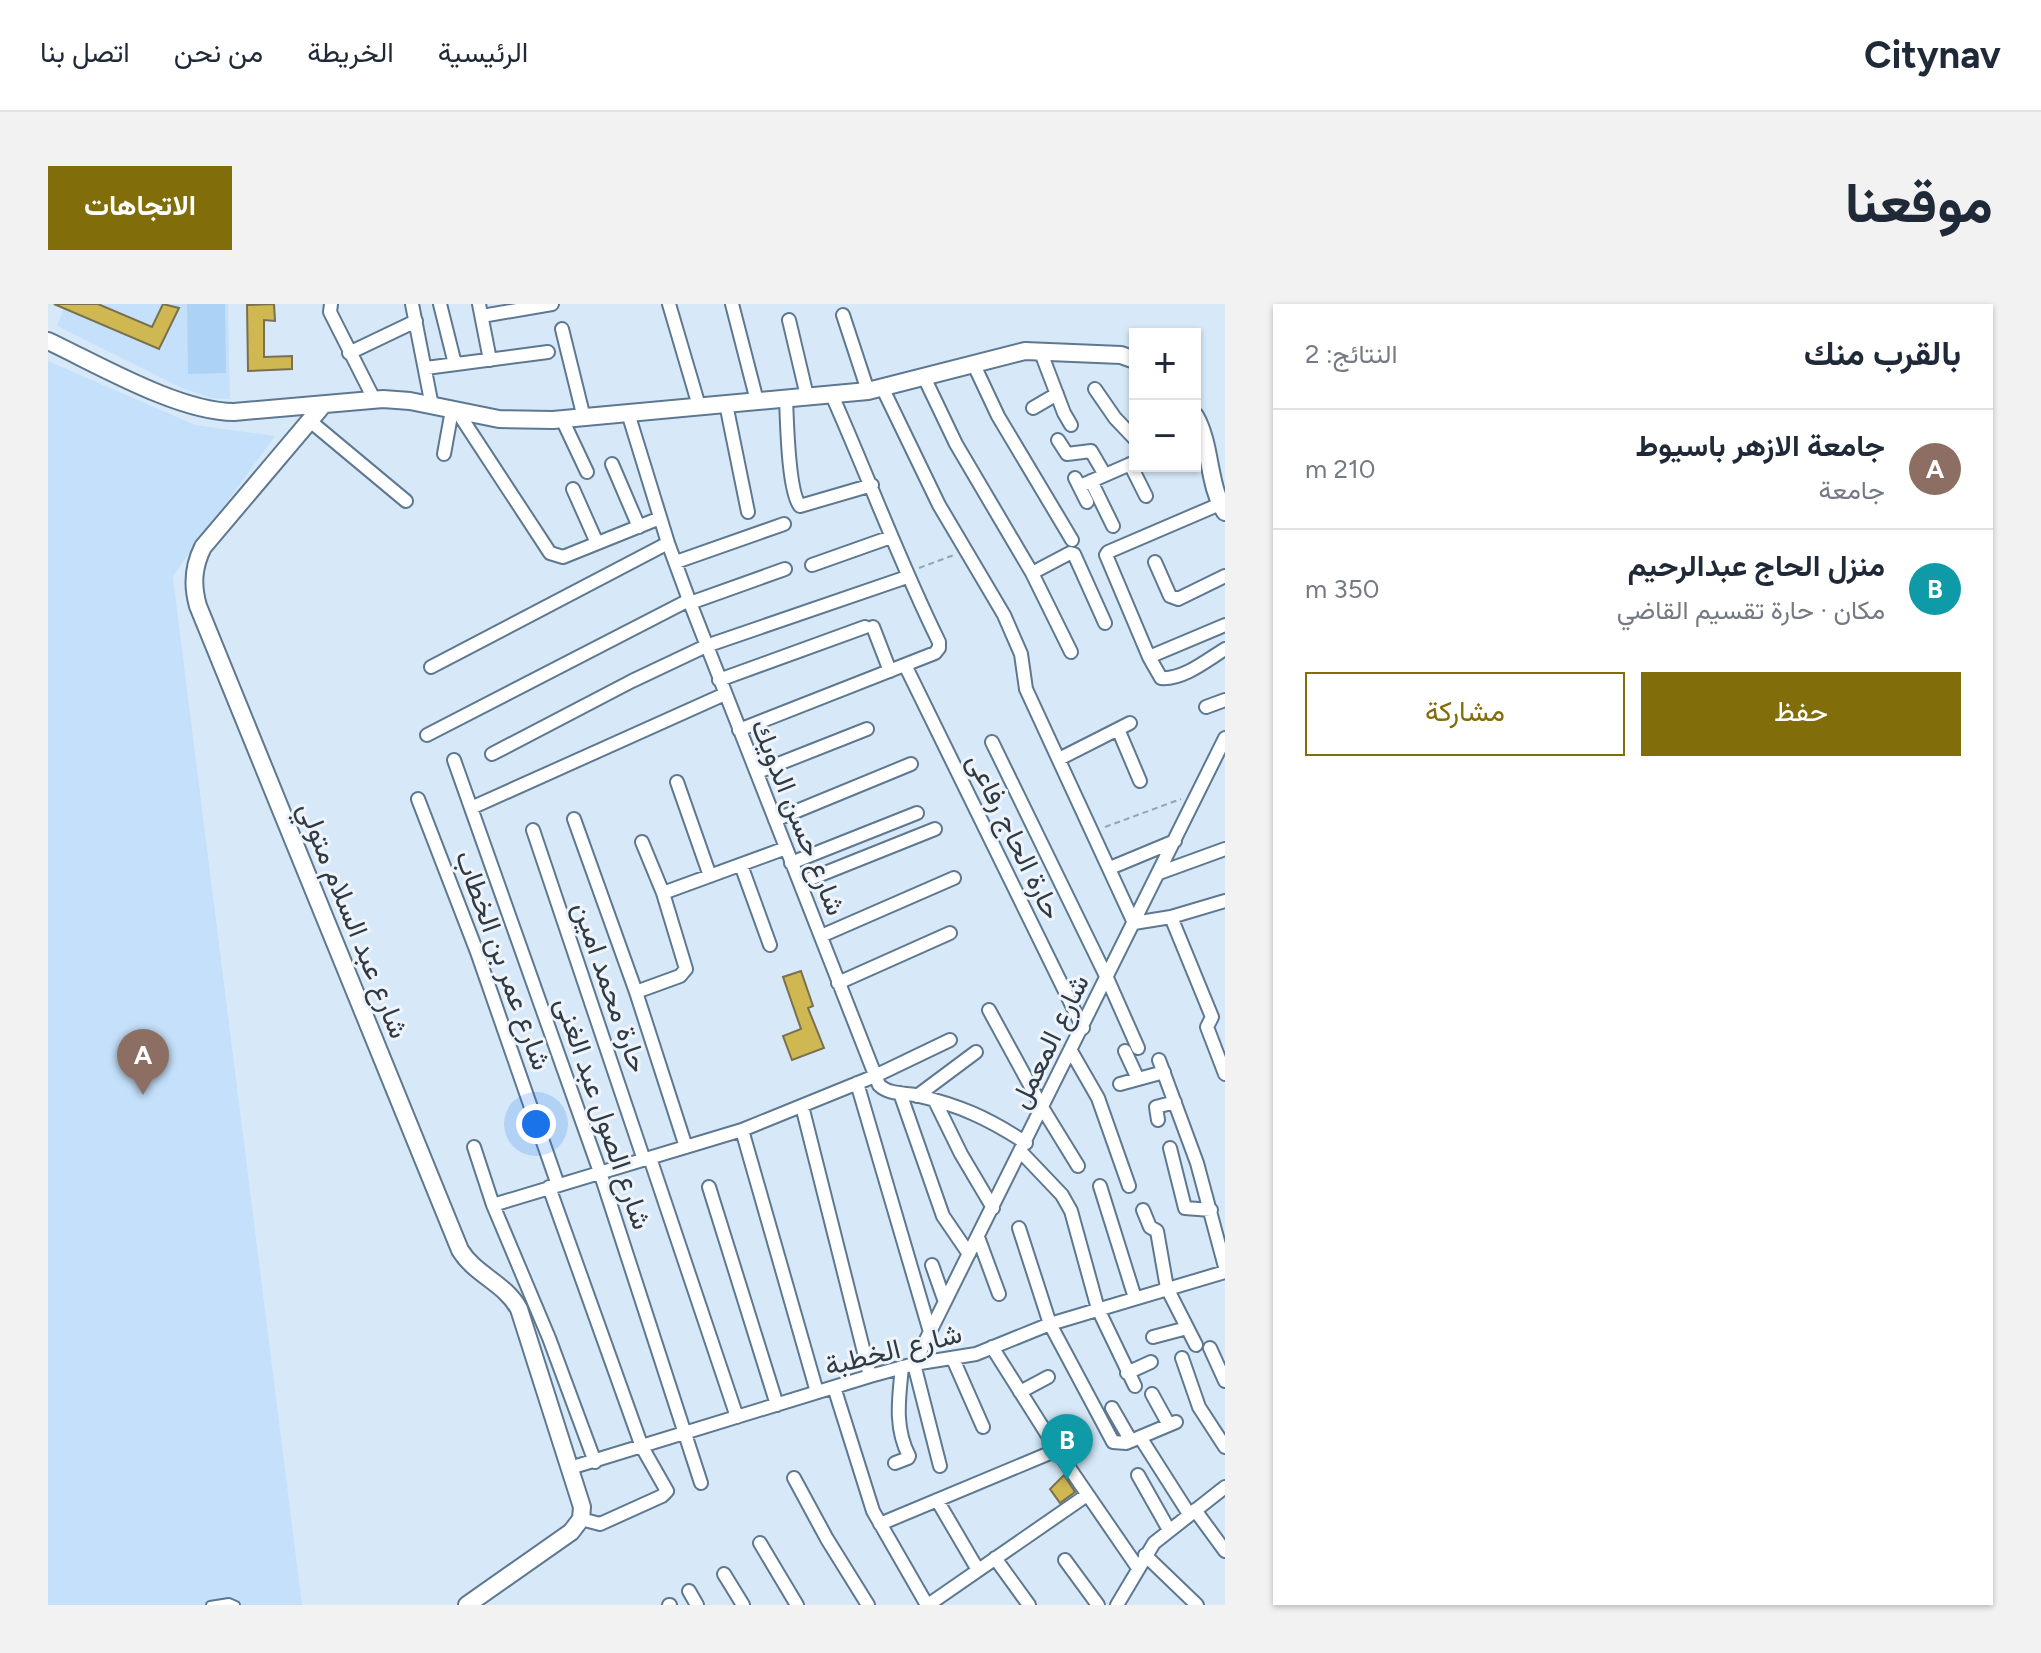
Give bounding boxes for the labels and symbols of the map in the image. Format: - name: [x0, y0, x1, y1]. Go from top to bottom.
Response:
- street label: شارع حسن الدويك: [742, 714, 854, 921]
- street label: حارة الحاج رفاعى: [958, 747, 1070, 926]
- street label: شارع عبد السلام متولي: [286, 797, 417, 1045]
- street label: شارع عمر بن الخطاب: [447, 845, 560, 1075]
- street label: حارة محمد امين: [565, 897, 656, 1077]
- street label: شارع المعمل: [1002, 969, 1098, 1114]
- street label: شارع الصول عبد الغنى: [546, 992, 660, 1234]
- pin: A: [117, 1029, 169, 1095]
- your location: [516, 1104, 556, 1144]
- street label: شارع الخطبة: [821, 1316, 966, 1384]
- pin: B: [1041, 1414, 1093, 1480]

